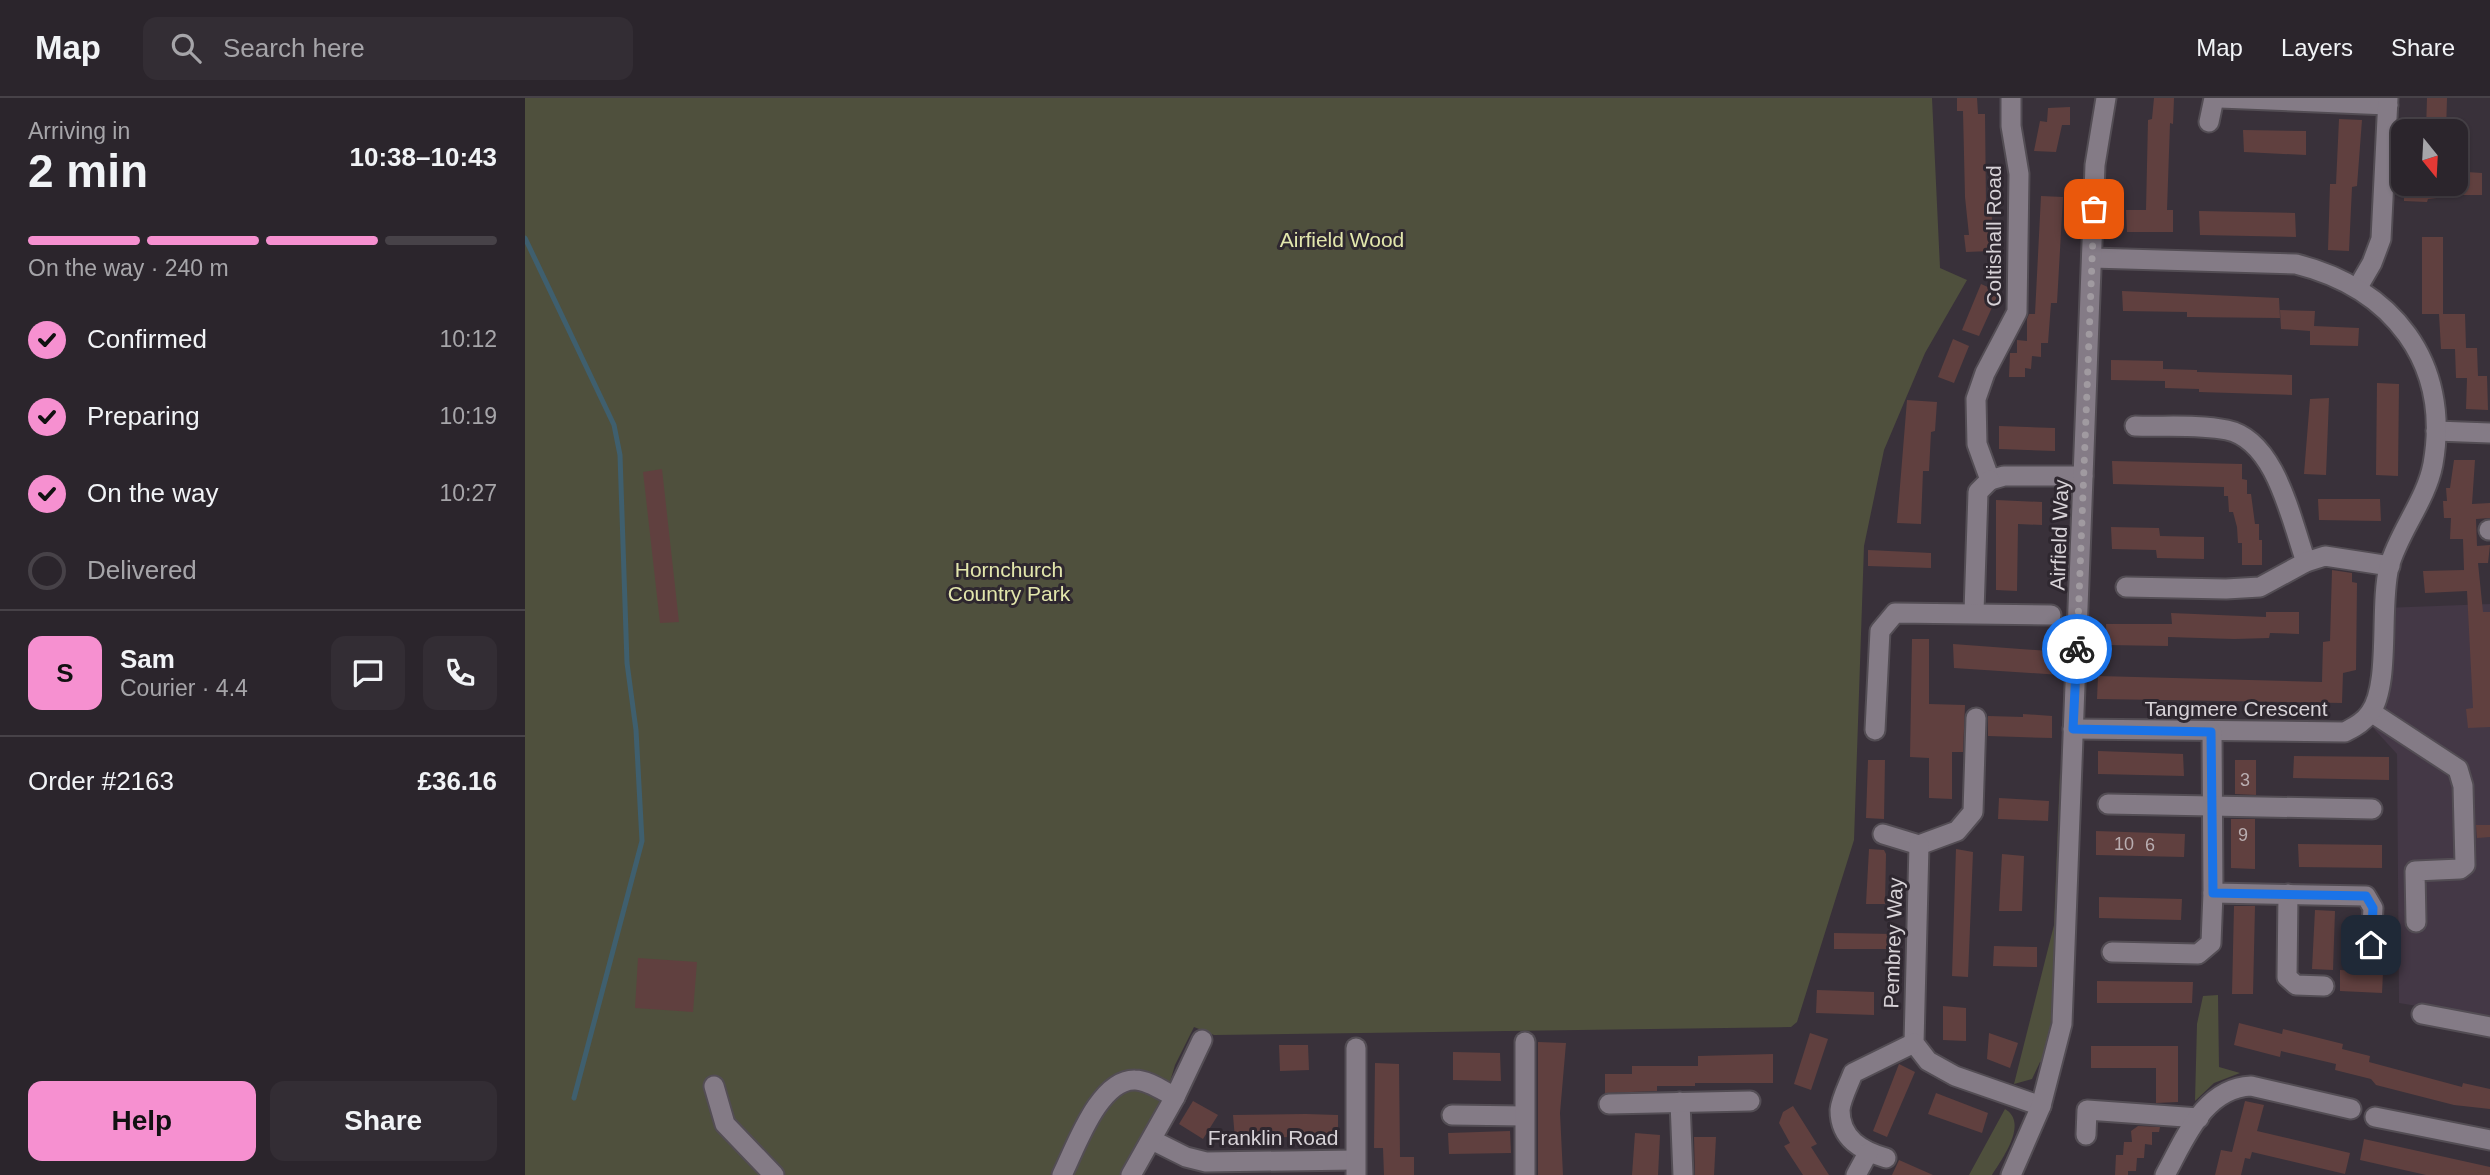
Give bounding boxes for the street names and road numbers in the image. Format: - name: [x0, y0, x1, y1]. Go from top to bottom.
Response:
- street label: Coltishall Road: [1982, 165, 2005, 307]
- street label: Airfield Way: [2046, 479, 2072, 591]
- street label: Tangmere Crescent: [2144, 697, 2328, 720]
- street label: Pembrey Way: [1879, 877, 1907, 1009]
- street label: Franklin Road: [1208, 1126, 1338, 1149]

